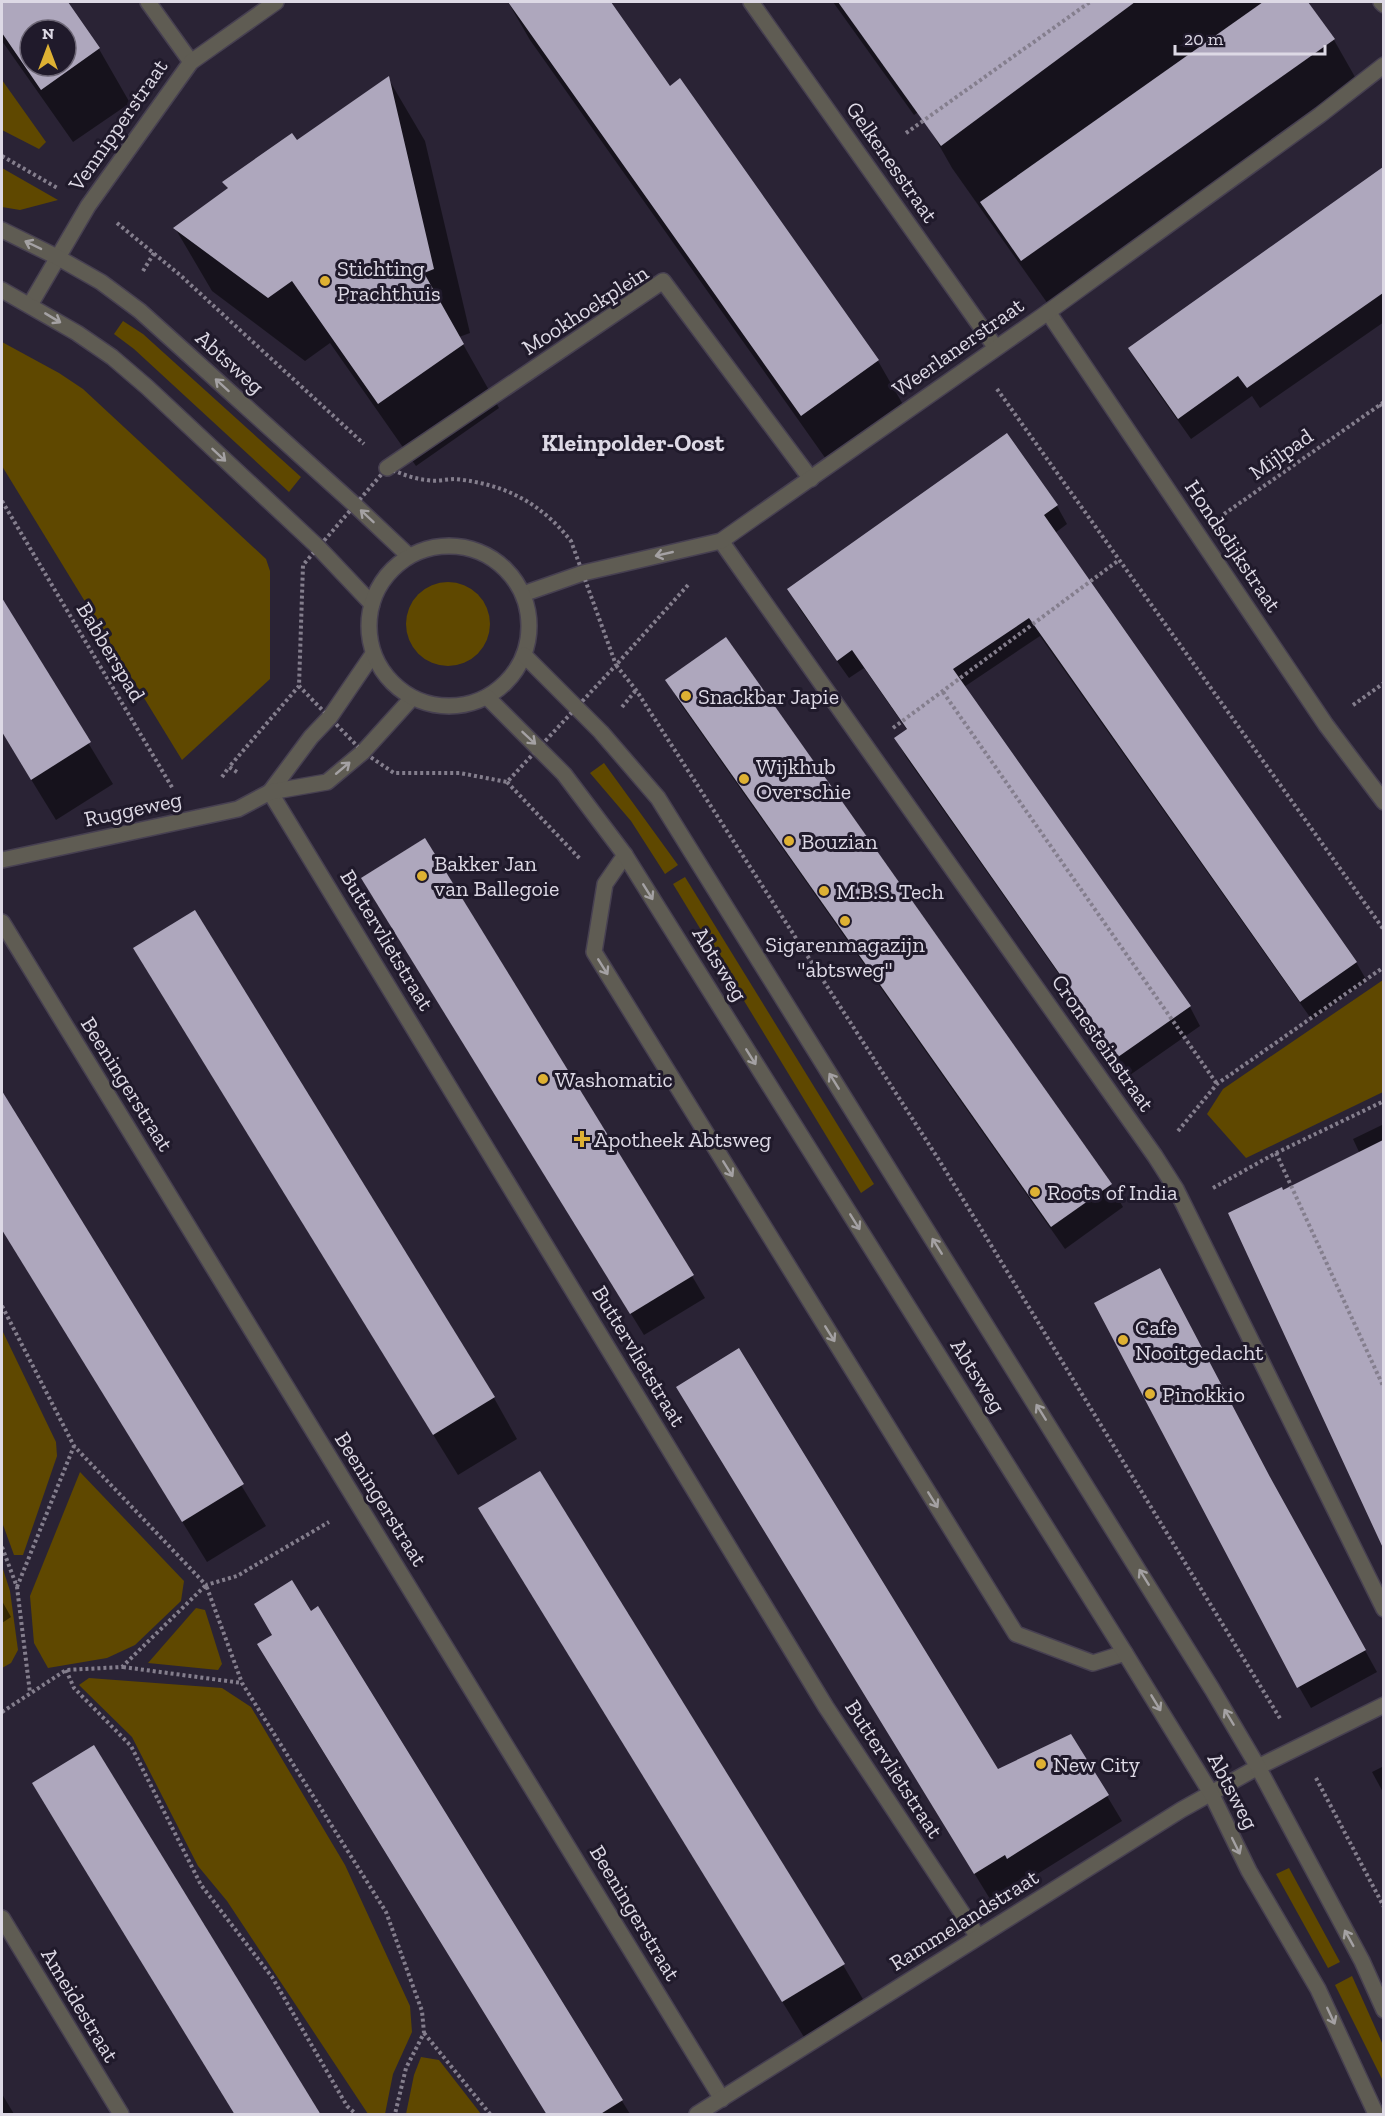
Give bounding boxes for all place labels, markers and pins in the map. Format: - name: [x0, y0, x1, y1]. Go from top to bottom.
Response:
- place label: Stichting Prachthuis: [337, 255, 441, 307]
- marker: Stichting Prachthuis: [318, 274, 332, 288]
- place label: Snackbar Japie: [698, 683, 839, 710]
- marker: Snackbar Japie: [679, 689, 693, 703]
- place label: Wijkhub Overschie: [756, 753, 851, 805]
- marker: Wijkhub Overschie: [737, 772, 751, 786]
- place label: Bouzian: [801, 828, 878, 855]
- marker: Bouzian: [782, 834, 796, 848]
- place label: Bakker Jan van Ballegoie: [434, 850, 559, 902]
- marker: Bakker Jan van Ballegoie: [415, 869, 429, 883]
- place label: M.B.S. Tech: [836, 878, 944, 905]
- marker: M.B.S. Tech: [817, 884, 831, 898]
- marker: Sigarenmagazijn "abtsweg": [838, 914, 852, 928]
- place label: Sigarenmagazijn "abtsweg": [765, 931, 925, 983]
- place label: Washomatic: [555, 1066, 673, 1093]
- marker: Washomatic: [536, 1072, 550, 1086]
- place label: Apotheek Abtsweg: [594, 1126, 771, 1153]
- marker: Apotheek Abtsweg: [575, 1132, 589, 1146]
- place label: Roots of India: [1047, 1179, 1178, 1206]
- marker: Roots of India: [1028, 1185, 1042, 1199]
- place label: Cafe Nooitgedacht: [1135, 1314, 1264, 1366]
- marker: Cafe Nooitgedacht: [1116, 1333, 1130, 1347]
- place label: Pinokkio: [1162, 1381, 1245, 1408]
- marker: Pinokkio: [1143, 1387, 1157, 1401]
- place label: New City: [1053, 1751, 1141, 1778]
- marker: New City: [1034, 1757, 1048, 1771]

